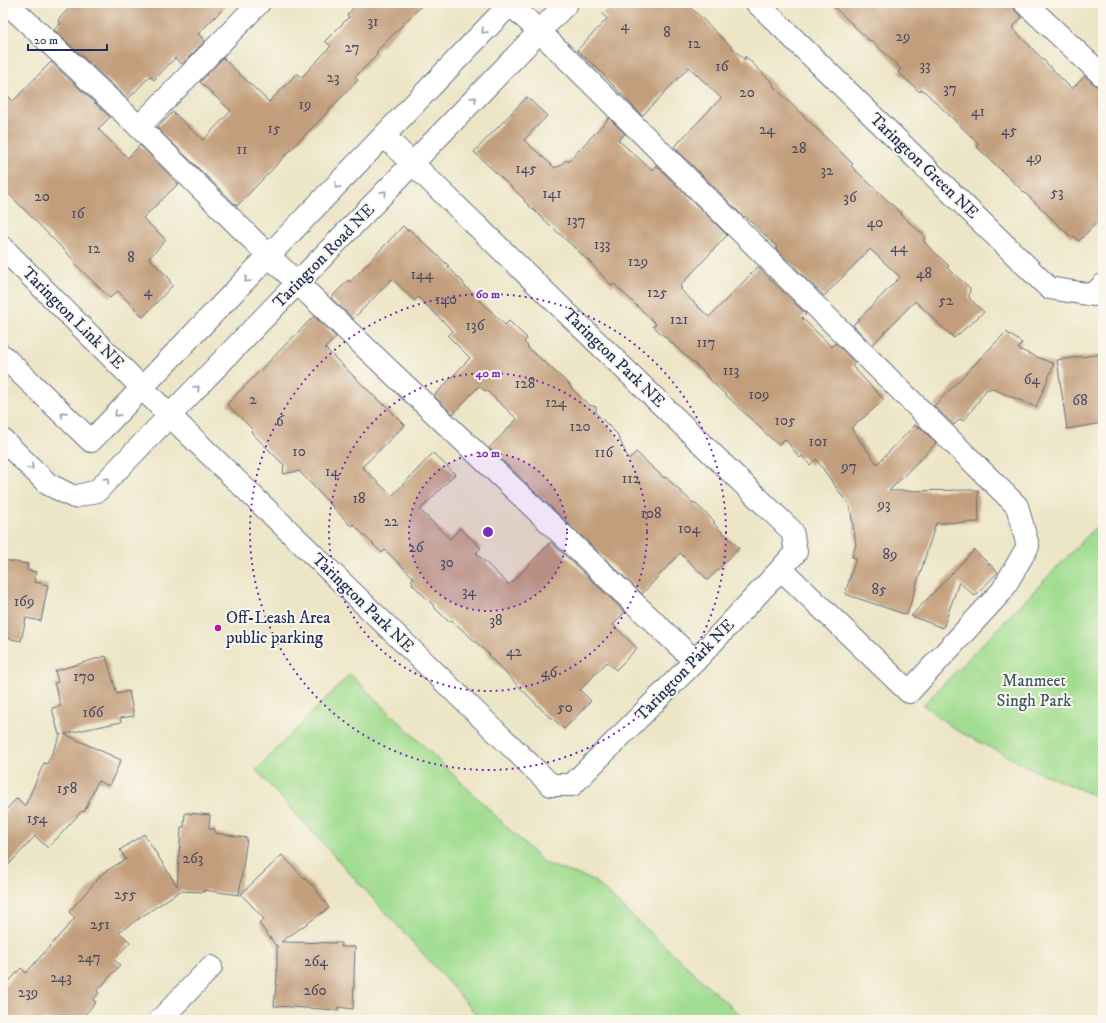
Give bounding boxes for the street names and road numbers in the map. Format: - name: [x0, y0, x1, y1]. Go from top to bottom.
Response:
- street label: Tarington Green NE: [865, 108, 983, 224]
- street label: Tarington Road NE: [268, 199, 380, 313]
- street label: Tarington Link NE: [17, 262, 129, 374]
- street label: Tarington Park NE: [558, 304, 670, 412]
- street label: Tarington Park NE: [307, 549, 419, 657]
- street label: Tarington Park NE: [631, 614, 739, 726]

